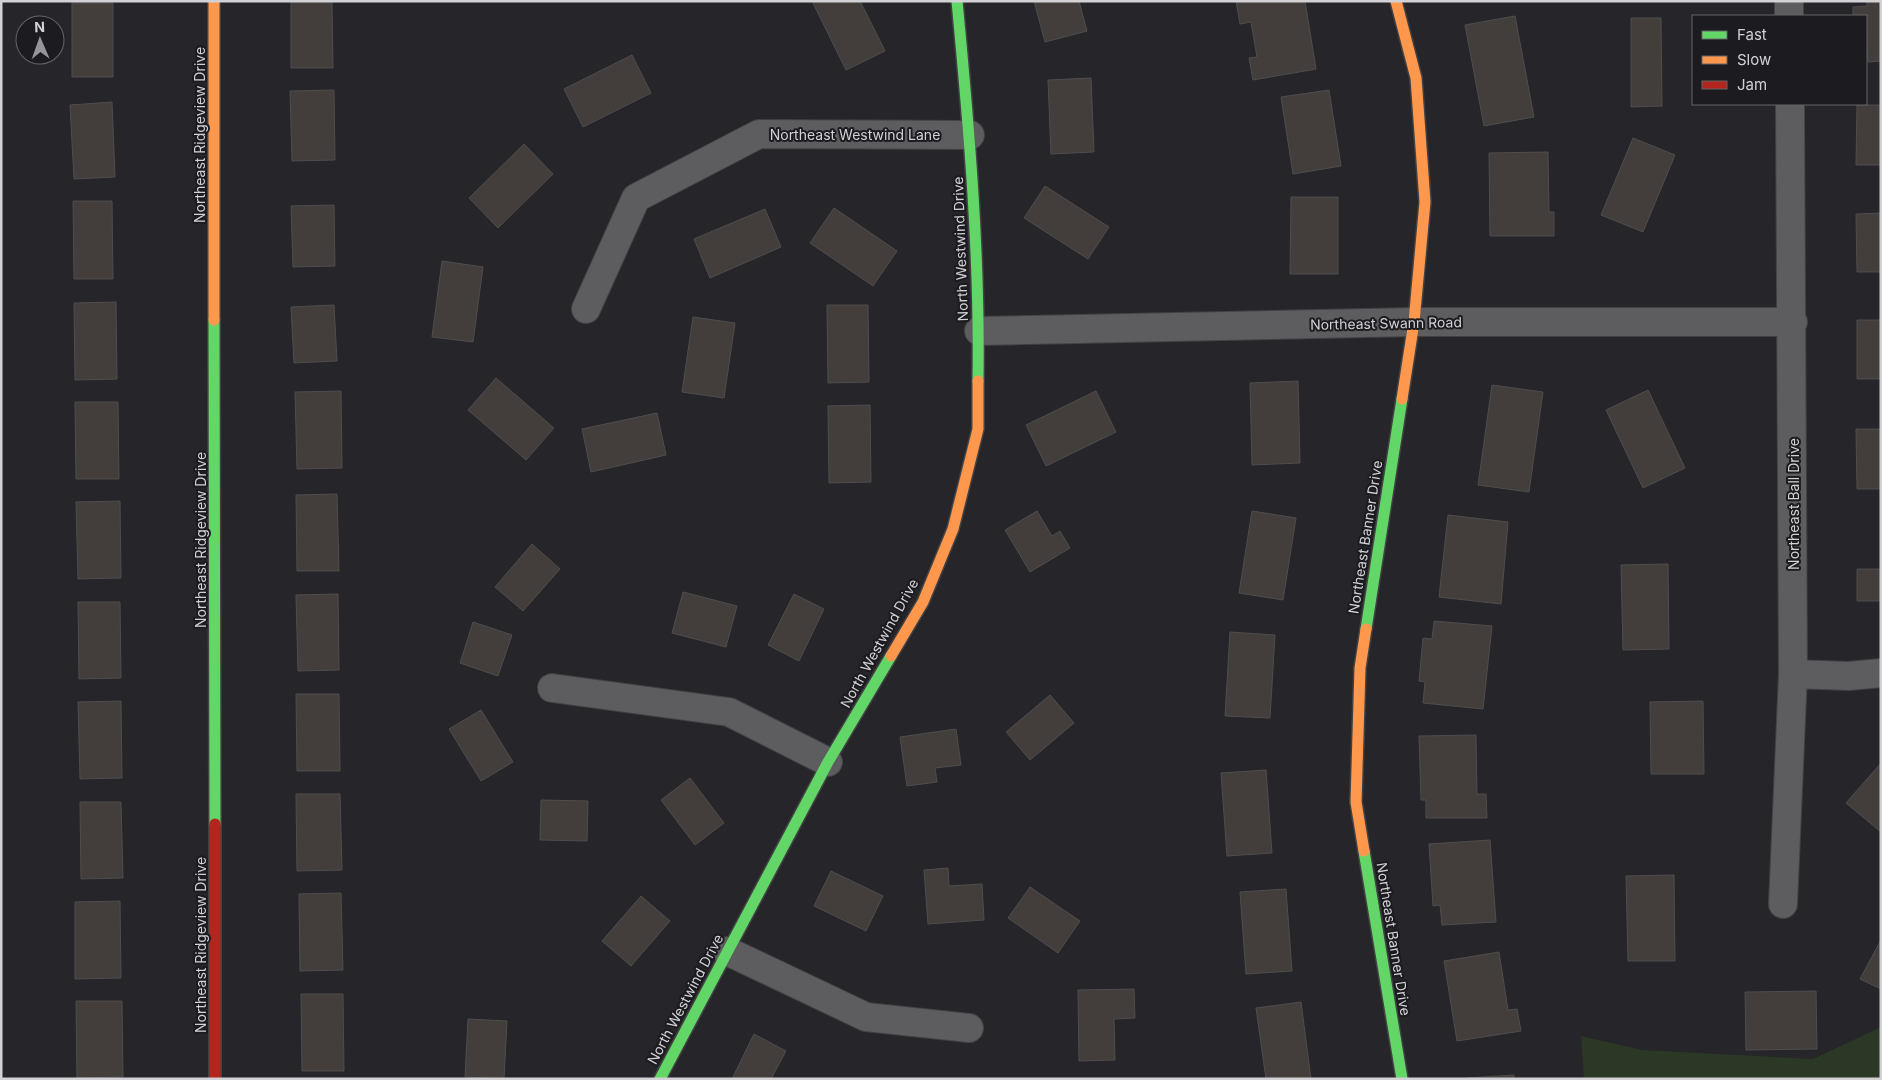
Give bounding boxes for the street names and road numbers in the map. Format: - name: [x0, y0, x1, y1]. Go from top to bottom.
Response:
- street label: Northeast Ridgeview Drive: [191, 47, 208, 223]
- street label: Northeast Westwind Lane: [770, 126, 940, 143]
- street label: North Westwind Drive: [949, 176, 971, 322]
- street label: Northeast Swann Road: [1310, 313, 1462, 333]
- street label: Northeast Ball Drive: [1785, 438, 1802, 570]
- street label: Northeast Ridgeview Drive: [192, 452, 209, 628]
- street label: Northeast Banner Drive: [1344, 459, 1386, 615]
- street label: North Westwind Drive: [836, 575, 922, 711]
- street label: Northeast Ridgeview Drive: [192, 857, 209, 1033]
- street label: Northeast Banner Drive: [1373, 861, 1415, 1017]
- street label: North Westwind Drive: [643, 931, 727, 1067]

